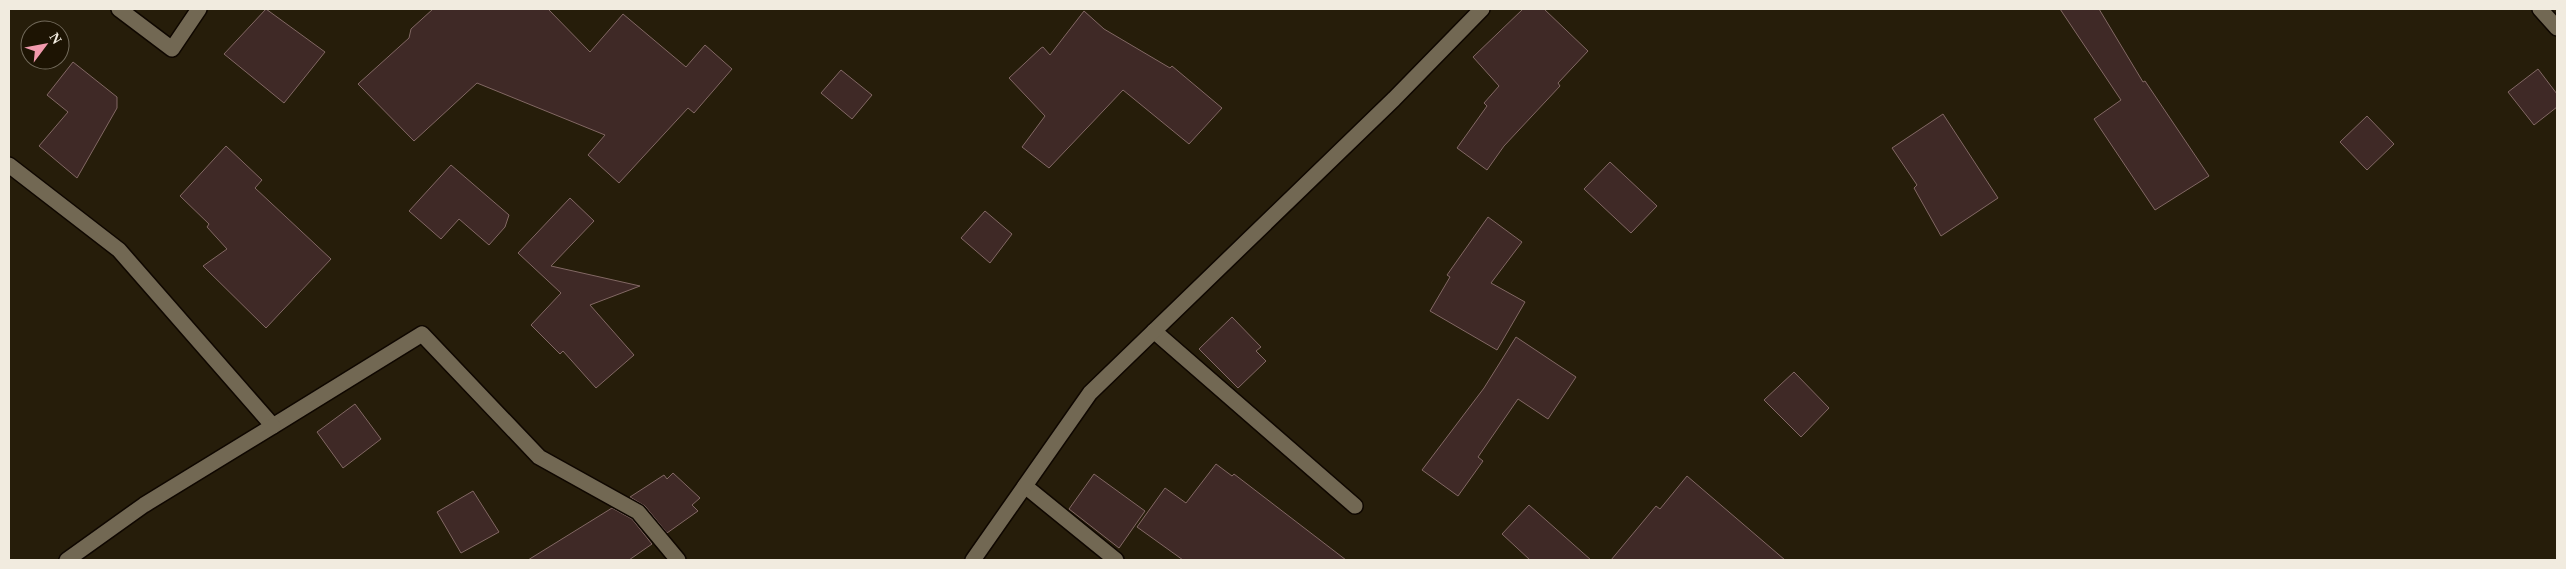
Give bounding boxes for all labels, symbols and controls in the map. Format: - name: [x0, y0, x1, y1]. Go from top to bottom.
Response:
- north arrow: [20, 20, 70, 70]
- text: N: [47, 30, 65, 47]

